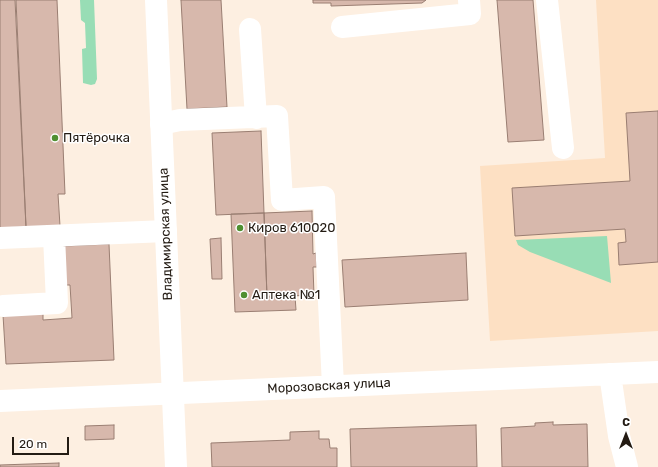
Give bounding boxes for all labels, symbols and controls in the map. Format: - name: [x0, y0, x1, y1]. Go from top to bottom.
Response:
- place label: Пятёрочка: [63, 130, 130, 146]
- marker: Пятёрочка: [50, 133, 60, 143]
- street label: Владимирская улица: [156, 167, 176, 301]
- place label: Киров 610020: [248, 220, 335, 236]
- marker: Киров 610020: [235, 223, 245, 233]
- place label: Аптека №1: [252, 287, 320, 303]
- marker: Аптека №1: [239, 290, 249, 300]
- street label: Морозовская улица: [267, 375, 391, 397]
- north arrow: [606, 415, 646, 455]
- text: С: [622, 416, 630, 429]
- scale bar: [14, 429, 71, 455]
- text: 20 m: [19, 437, 47, 451]

